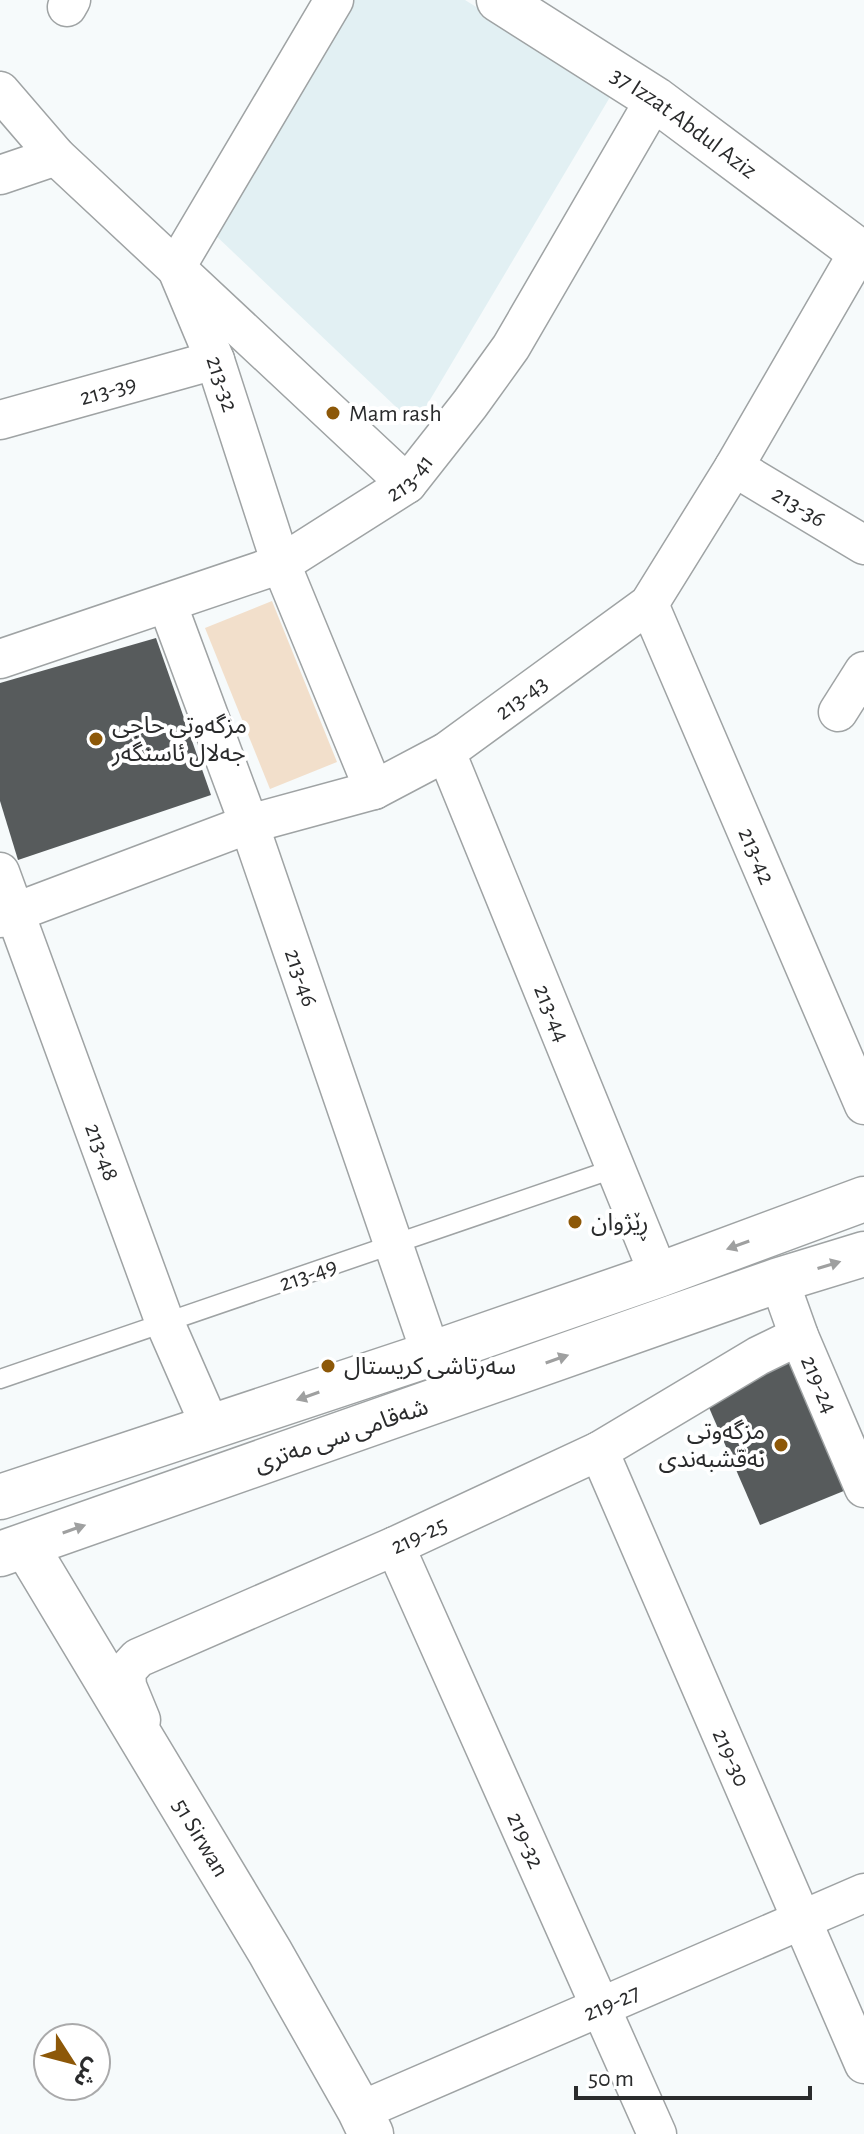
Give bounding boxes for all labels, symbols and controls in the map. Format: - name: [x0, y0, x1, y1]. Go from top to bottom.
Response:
- street label: 37 Izzat Abdul Aziz: [606, 63, 761, 184]
- street label: 213-32: [201, 353, 242, 415]
- street label: 213-39: [77, 372, 139, 410]
- place label: Mam rash: [349, 402, 442, 426]
- marker: Mam rash: [324, 404, 342, 422]
- street label: 213-41: [383, 450, 438, 507]
- street label: 213-36: [768, 482, 830, 532]
- street label: 213-43: [491, 671, 552, 725]
- place label: مزگەوتی حاجی جەلال ئاسنگەر: [111, 713, 247, 767]
- marker: مزگەوتی حاجی جەلال ئاسنگەر: [87, 730, 105, 748]
- street label: 213-42: [733, 824, 779, 888]
- street label: 213-46: [280, 946, 322, 1010]
- street label: 213-44: [529, 981, 574, 1046]
- street label: 213-48: [80, 1120, 123, 1184]
- place label: ڕێژوان: [591, 1211, 649, 1242]
- marker: ڕێژوان: [566, 1213, 584, 1231]
- one-way arrow: [726, 1239, 750, 1252]
- street label: 213-49: [276, 1254, 340, 1296]
- one-way arrow: [817, 1258, 841, 1270]
- one-way arrow: [545, 1352, 569, 1364]
- street label: 219-24: [796, 1352, 842, 1417]
- place label: سەرتاشی کریستال: [344, 1355, 516, 1380]
- marker: سەرتاشی کریستال: [319, 1357, 337, 1375]
- one-way arrow: [296, 1390, 320, 1402]
- street label: شەقامی سی مەتری: [251, 1395, 432, 1478]
- place label: مزگەوتی نەقشبەندی: [658, 1419, 765, 1473]
- marker: مزگەوتی نەقشبەندی: [772, 1436, 790, 1454]
- street label: 219-25: [387, 1513, 451, 1559]
- one-way arrow: [62, 1522, 86, 1535]
- street label: 219-30: [708, 1725, 754, 1790]
- street label: 51 Sirwan: [168, 1795, 233, 1881]
- street label: 219-32: [502, 1809, 548, 1872]
- street label: 219-27: [580, 1980, 644, 2026]
- north arrow: [32, 2022, 112, 2102]
- scale bar: [576, 2050, 810, 2100]
- text: ش: [69, 2054, 105, 2092]
- text: 50 m: [588, 2067, 634, 2091]

